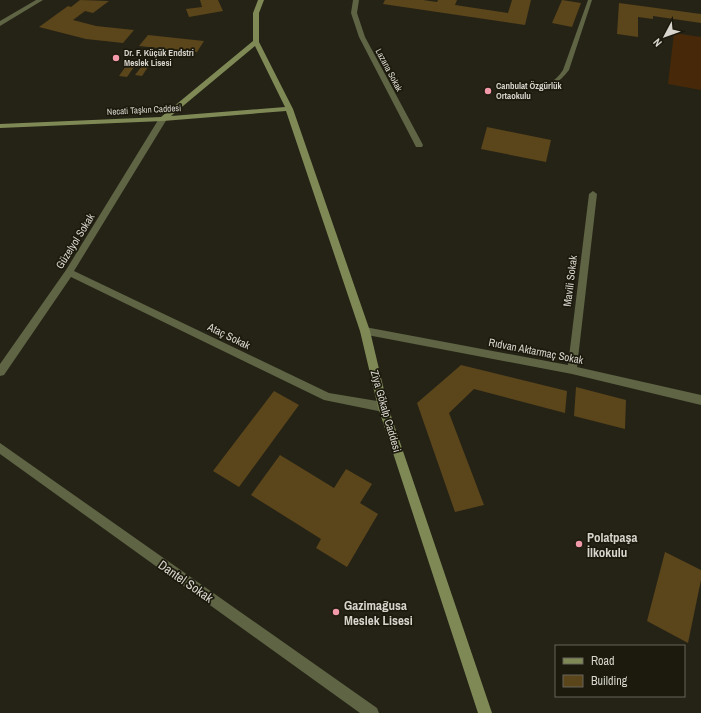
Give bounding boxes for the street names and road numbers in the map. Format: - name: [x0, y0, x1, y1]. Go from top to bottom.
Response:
- street label: Lazana Sokak: [373, 47, 405, 94]
- street label: Necati Taşkın Caddesi: [107, 102, 181, 118]
- street label: Güzelyol Sokak: [52, 210, 98, 271]
- street label: Mavili Sokak: [560, 254, 580, 307]
- street label: Ataç Sokak: [205, 319, 253, 353]
- street label: Rıdvan Aktarmaç Sokak: [487, 335, 585, 367]
- street label: Ziya Gökalp Caddesi: [368, 368, 404, 454]
- street label: Dantel Sokak: [155, 556, 217, 607]

